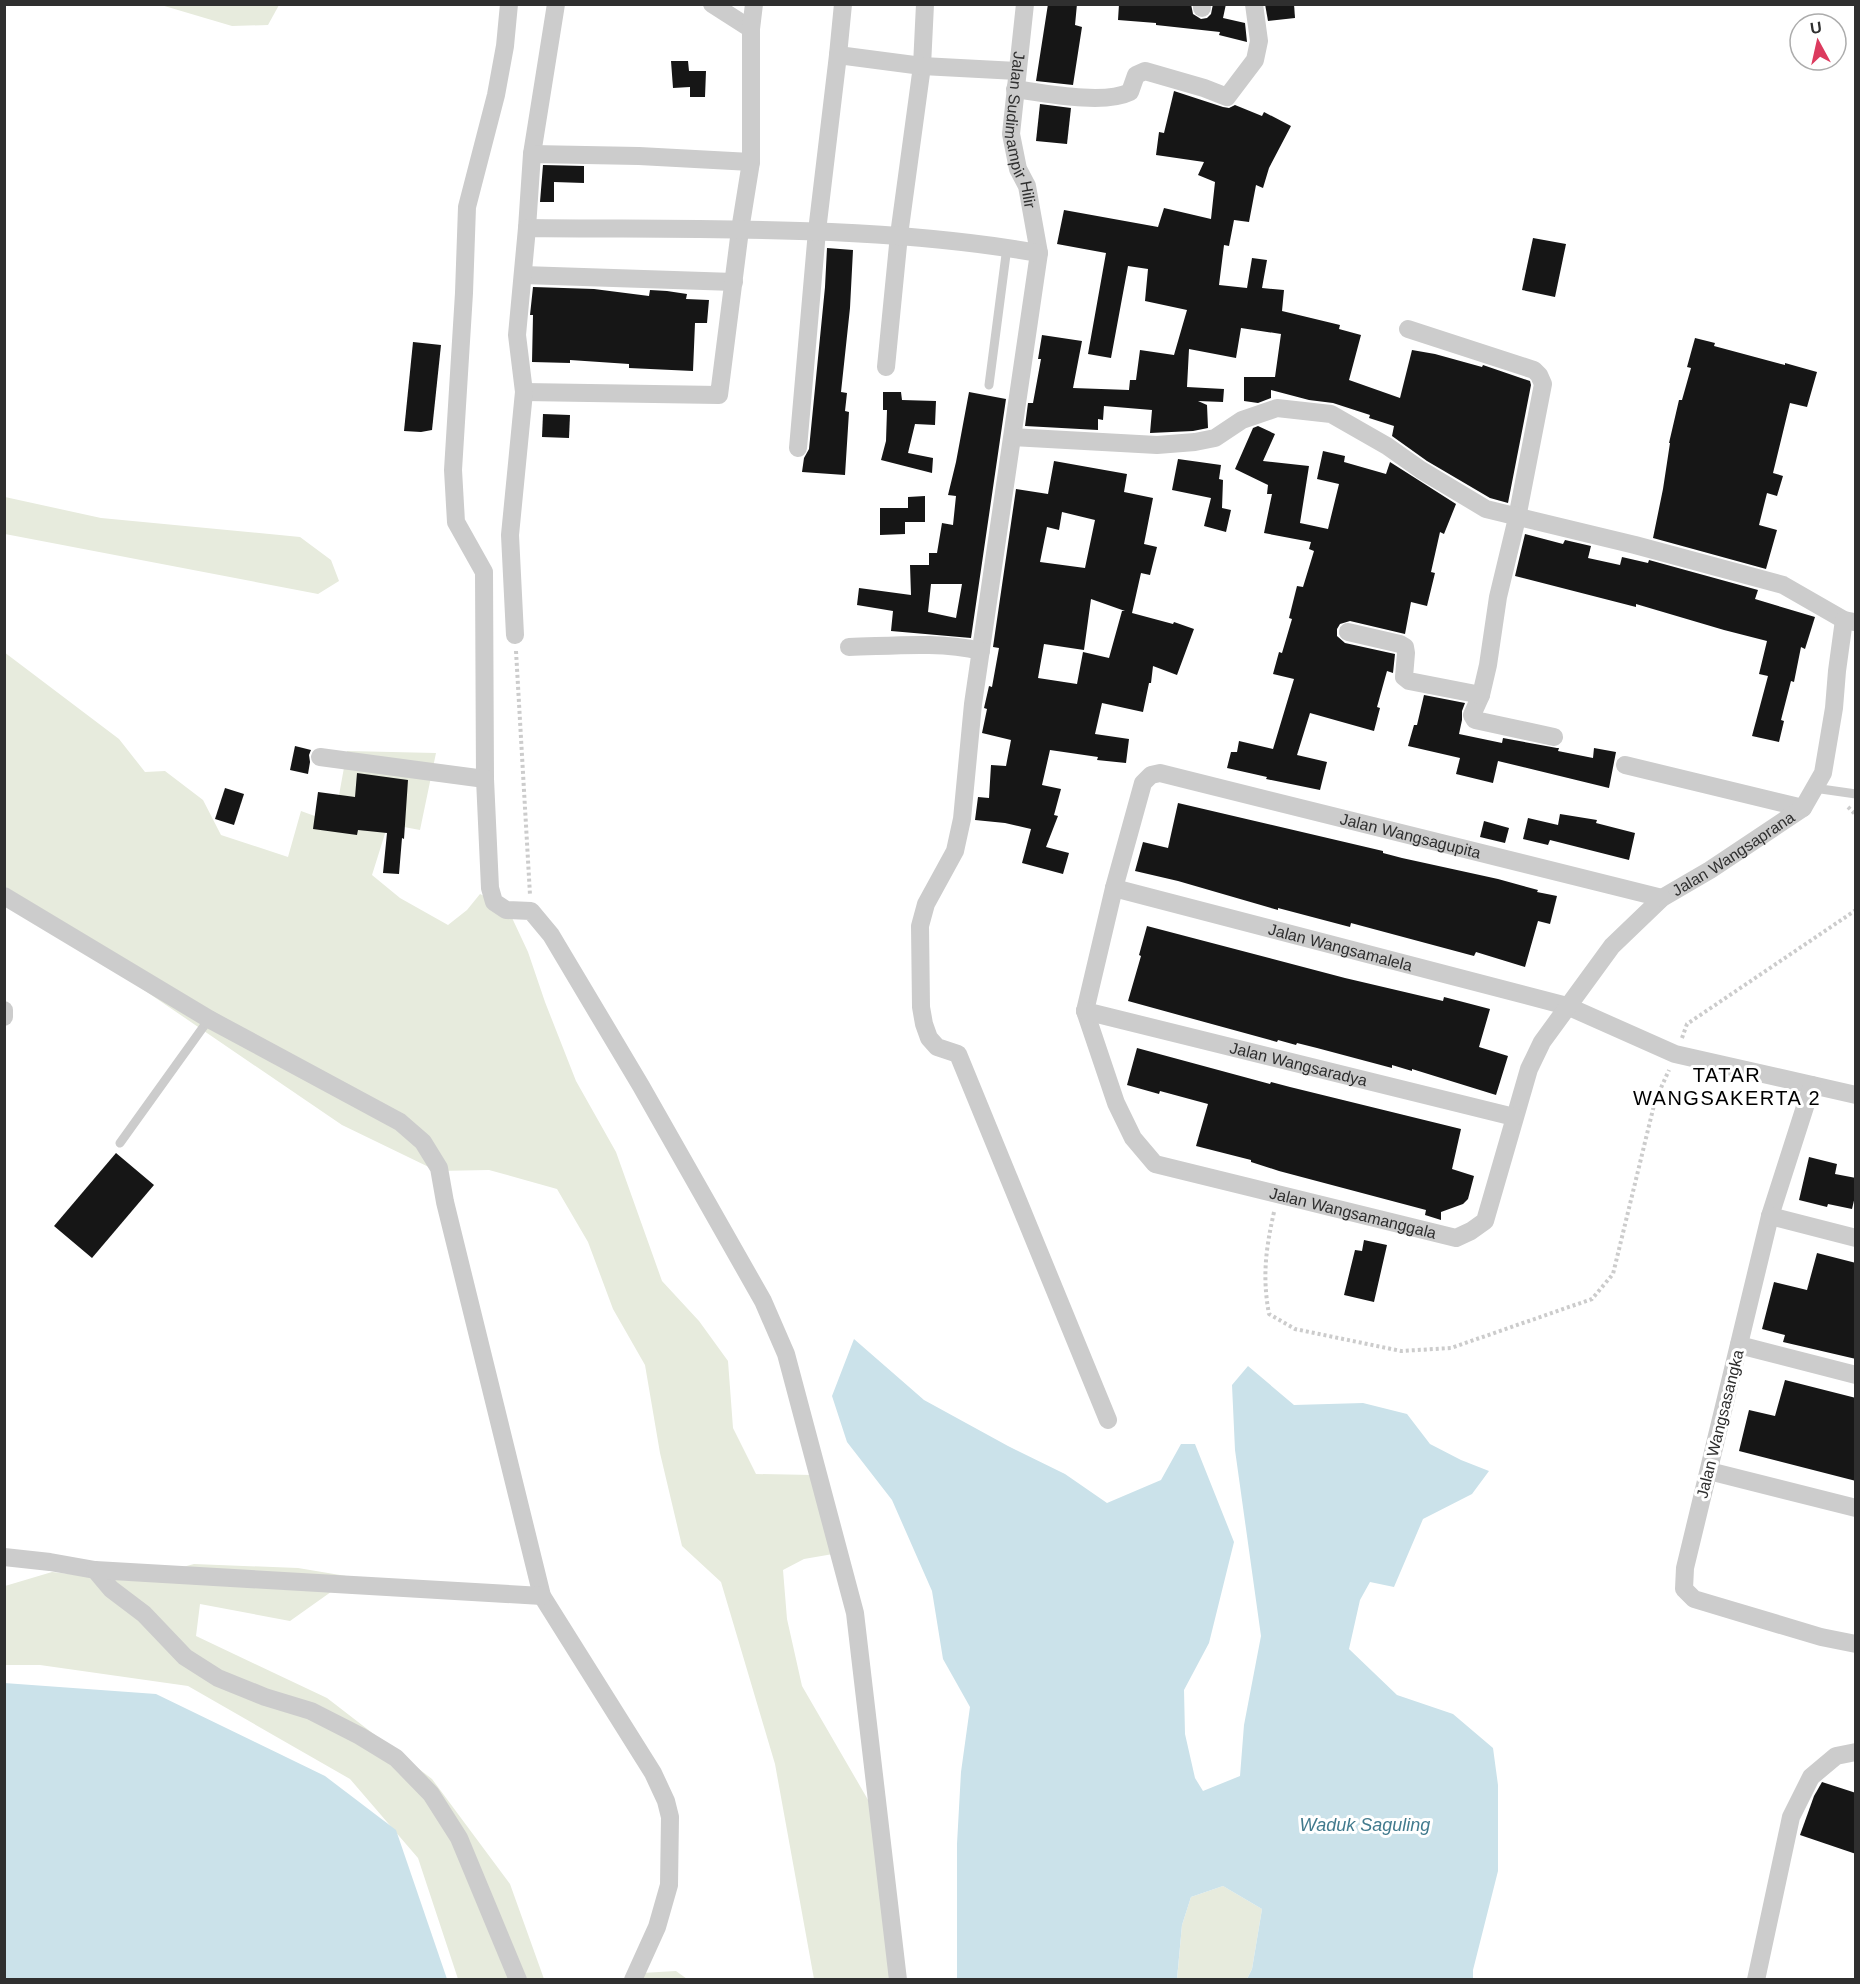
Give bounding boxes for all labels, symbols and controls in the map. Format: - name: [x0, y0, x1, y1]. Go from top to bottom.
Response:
- north arrow: [1788, 12, 1848, 72]
- text: U: [1809, 18, 1823, 37]
- street label: Jalan Sudimampir Hilir: [1002, 51, 1039, 210]
- street label: Jalan Wangsaprana: [1669, 808, 1797, 899]
- street label: Jalan Wangsagupita: [1338, 810, 1483, 861]
- street label: Jalan Wangsamalela: [1267, 920, 1414, 974]
- street label: Jalan Wangsaradya: [1228, 1039, 1369, 1089]
- district label: TATAR WANGSAKERTA 2: [1633, 1064, 1821, 1109]
- street label: Jalan Wangsamanggala: [1268, 1184, 1438, 1241]
- street label: Jalan Wangsasangka: [1693, 1348, 1747, 1500]
- water label: Waduk Saguling: [1300, 1815, 1430, 1835]

